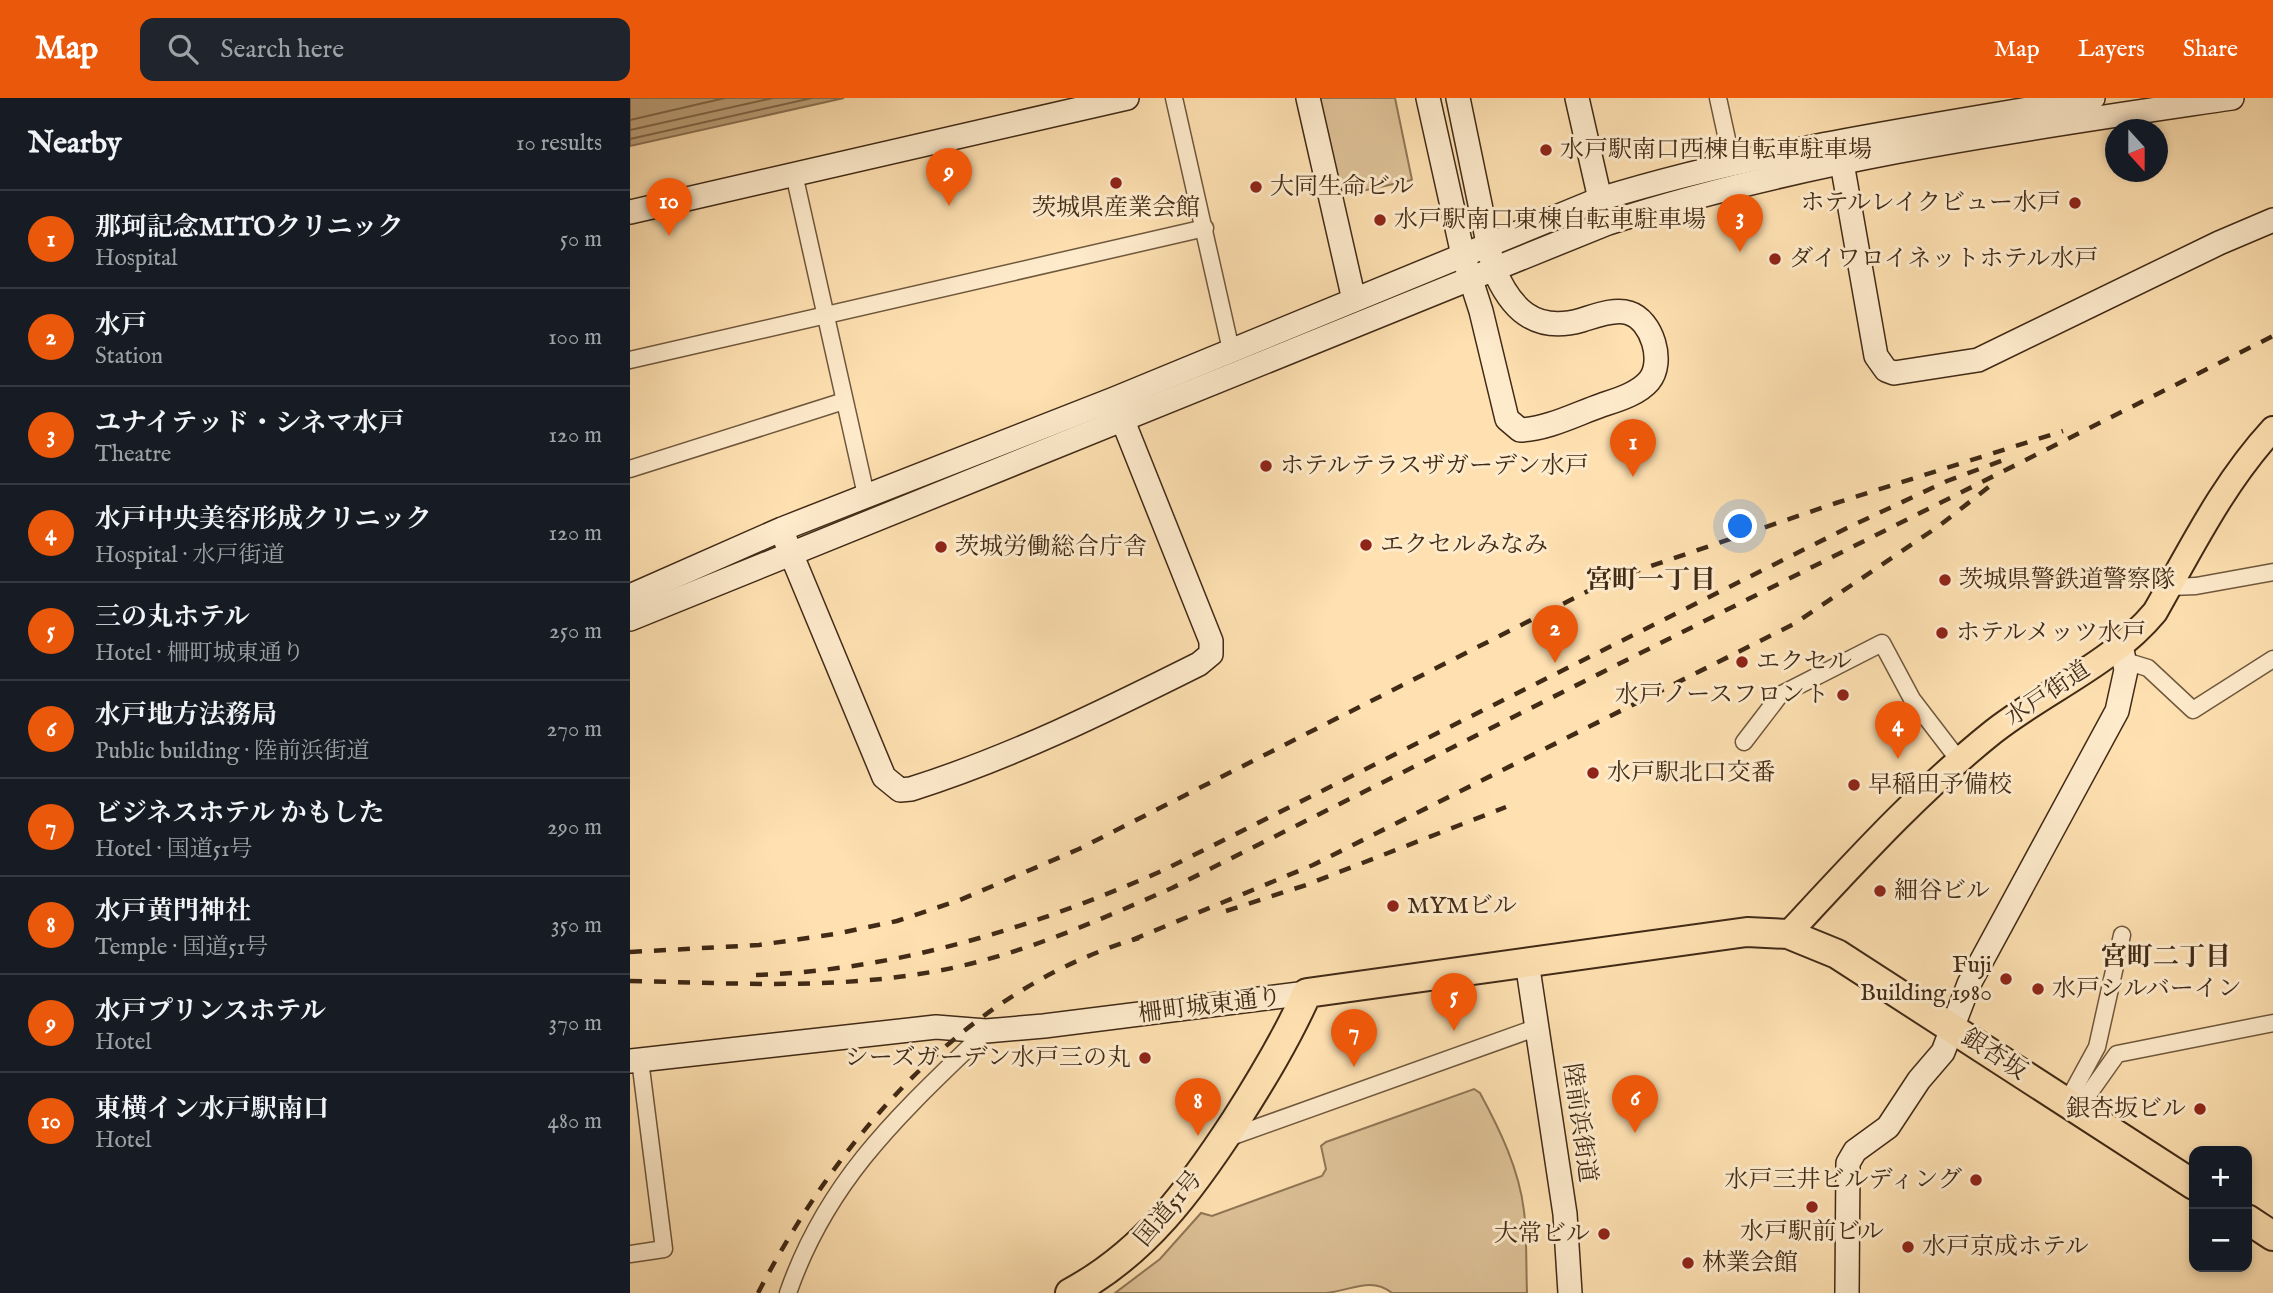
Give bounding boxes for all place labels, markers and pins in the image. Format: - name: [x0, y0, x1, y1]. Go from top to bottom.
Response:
- place label: 水戸駅南口西棟自転車駐車場: [1560, 135, 1872, 166]
- marker: 水戸駅南口西棟自転車駐車場: [1538, 142, 1554, 158]
- pin: 9: [926, 148, 972, 206]
- place label: 大同生命ビル: [1270, 172, 1414, 203]
- marker: 茨城県産業会館: [1108, 175, 1124, 191]
- pin: 10: [646, 178, 692, 236]
- marker: 大同生命ビル: [1248, 179, 1264, 195]
- place label: ホテルレイクビュー水戸: [1800, 188, 2061, 219]
- place label: 茨城県産業会館: [1032, 193, 1200, 224]
- pin: 3: [1717, 194, 1763, 252]
- marker: ホテルレイクビュー水戸: [2067, 195, 2083, 211]
- place label: 水戸駅南口東棟自転車駐車場: [1394, 205, 1706, 236]
- marker: 水戸駅南口東棟自転車駐車場: [1372, 212, 1388, 228]
- place label: ダイワロイネットホテル水戸: [1789, 244, 2098, 275]
- marker: ダイワロイネットホテル水戸: [1767, 251, 1783, 267]
- pin: 1: [1610, 419, 1656, 477]
- place label: ホテルテラスザガーデン水戸: [1280, 451, 1589, 482]
- marker: ホテルテラスザガーデン水戸: [1258, 458, 1274, 474]
- place label: エクセルみなみ: [1380, 530, 1548, 561]
- place label: 茨城労働総合庁舎: [955, 532, 1147, 563]
- marker: エクセルみなみ: [1358, 537, 1374, 553]
- marker: 茨城労働総合庁舎: [933, 539, 949, 555]
- place label: 茨城県警鉄道警察隊: [1959, 565, 2175, 596]
- marker: 茨城県警鉄道警察隊: [1937, 572, 1953, 588]
- pin: 2: [1532, 605, 1578, 663]
- place label: ホテルメッツ水戸: [1956, 618, 2146, 649]
- marker: ホテルメッツ水戸: [1934, 625, 1950, 641]
- place label: エクセル: [1756, 647, 1852, 678]
- marker: エクセル: [1734, 654, 1750, 670]
- place label: 水戸ノースフロント: [1615, 680, 1829, 711]
- marker: 水戸ノースフロント: [1835, 687, 1851, 703]
- pin: 4: [1875, 701, 1921, 759]
- place label: 水戸駅北口交番: [1607, 758, 1775, 789]
- marker: 水戸駅北口交番: [1585, 765, 1601, 781]
- place label: 早稲田予備校: [1868, 770, 2012, 801]
- marker: 早稲田予備校: [1846, 777, 1862, 793]
- place label: 細谷ビル: [1894, 876, 1990, 907]
- marker: 細谷ビル: [1872, 883, 1888, 899]
- place label: MYMビル: [1407, 891, 1517, 922]
- marker: MYMビル: [1385, 898, 1401, 914]
- place label: Fuji Building 1980: [1860, 950, 1992, 1009]
- marker: Fuji Building 1980: [1998, 971, 2014, 987]
- pin: 5: [1431, 973, 1477, 1031]
- place label: 水戸シルバーイン: [2052, 974, 2242, 1005]
- marker: 水戸シルバーイン: [2030, 981, 2046, 997]
- pin: 7: [1331, 1009, 1377, 1067]
- place label: シーズガーデン水戸三の丸: [845, 1043, 1131, 1074]
- marker: シーズガーデン水戸三の丸: [1137, 1050, 1153, 1066]
- pin: 6: [1612, 1075, 1658, 1133]
- pin: 8: [1175, 1078, 1221, 1136]
- place label: 銀杏坂ビル: [2066, 1094, 2186, 1125]
- marker: 銀杏坂ビル: [2192, 1101, 2208, 1117]
- place label: 水戸三井ビルディング: [1724, 1165, 1962, 1196]
- marker: 水戸三井ビルディング: [1968, 1172, 1984, 1188]
- marker: 水戸駅前ビル: [1804, 1199, 1820, 1215]
- place label: 水戸駅前ビル: [1740, 1217, 1884, 1248]
- place label: 大常ビル: [1494, 1219, 1590, 1250]
- marker: 大常ビル: [1596, 1226, 1612, 1242]
- place label: 水戸京成ホテル: [1922, 1232, 2089, 1263]
- marker: 水戸京成ホテル: [1900, 1239, 1916, 1255]
- place label: 林業会館: [1702, 1248, 1798, 1279]
- marker: 林業会館: [1680, 1255, 1696, 1271]

